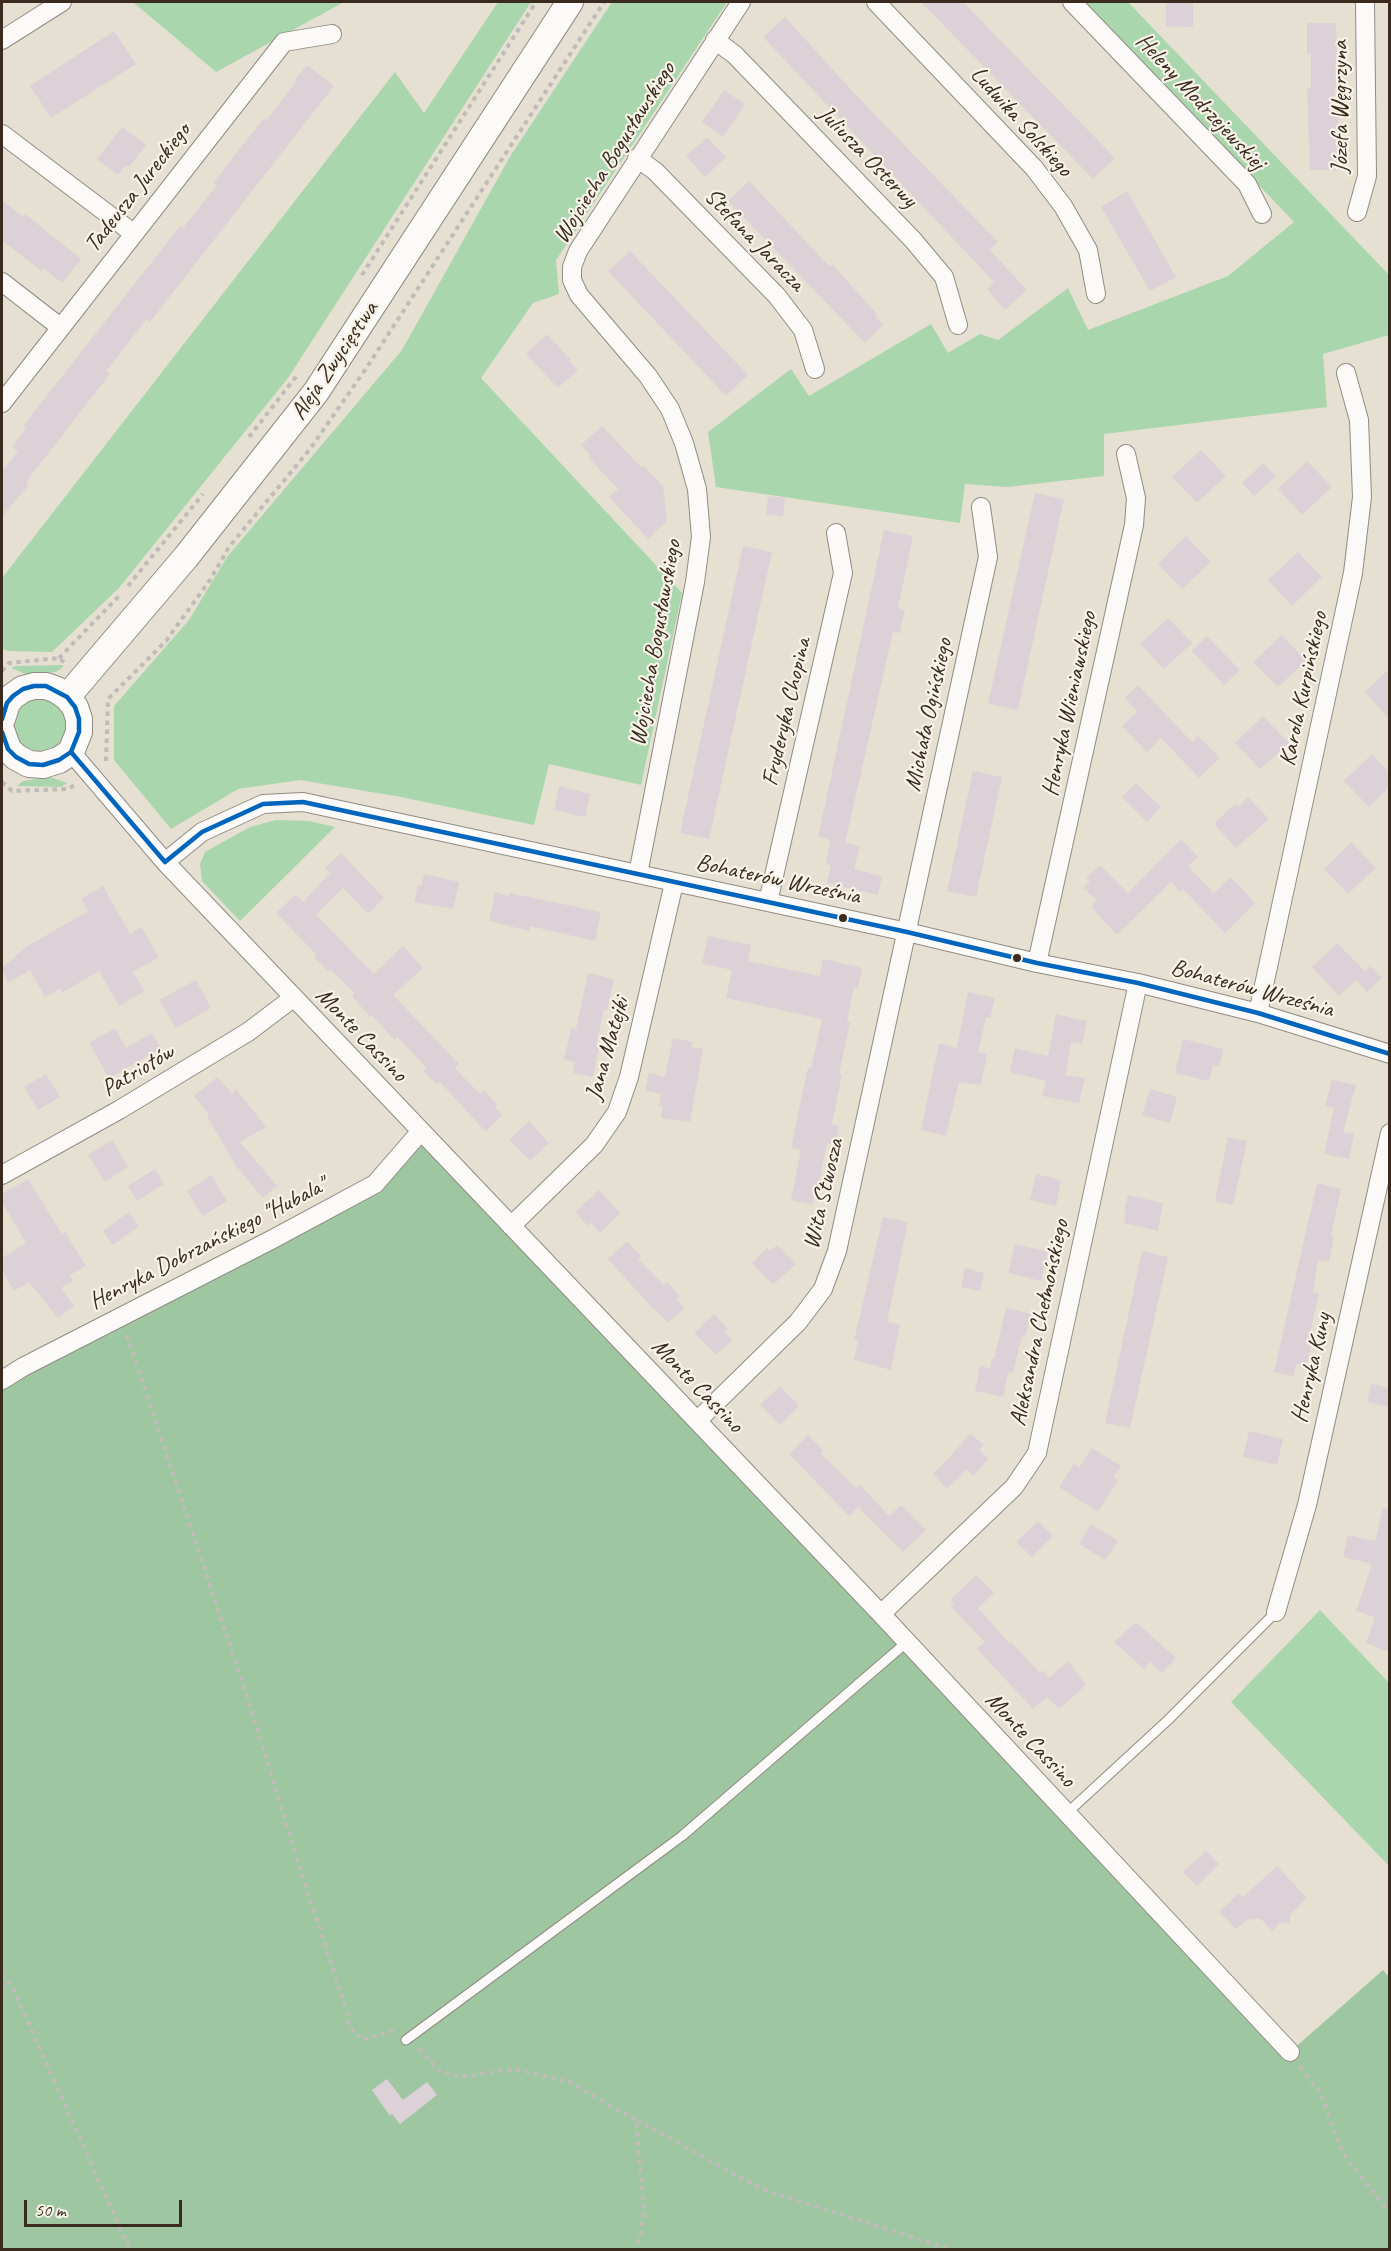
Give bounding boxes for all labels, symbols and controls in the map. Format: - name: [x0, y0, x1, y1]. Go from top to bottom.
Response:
- street label: Heleny Modrzejewskiej: [1129, 28, 1271, 176]
- street label: Józefa Węgrzyna: [1327, 41, 1355, 173]
- street label: Wojciecha Bogusławskiego: [548, 57, 682, 249]
- street label: Ludwika Solskiego: [964, 61, 1078, 183]
- street label: Juliusza Osterwy: [811, 100, 923, 214]
- street label: Tadeusza Jureckiego: [79, 118, 197, 258]
- street label: Stefana Jaracza: [698, 182, 810, 298]
- street label: Aleja Zwycięstwa: [285, 296, 385, 426]
- street label: Wojciecha Bogusławskiego: [624, 538, 688, 748]
- street label: Henryka Wieniawskiego: [1036, 609, 1104, 799]
- street label: Karola Kurpińskiego: [1274, 609, 1334, 769]
- street label: Fryderyka Chopina: [756, 635, 818, 789]
- street label: Michała Ogińskiego: [899, 636, 959, 794]
- street label: Bohaterów Września: [693, 849, 863, 911]
- unlabelled marker: [837, 912, 849, 924]
- unlabelled marker: [1011, 952, 1023, 964]
- street label: Bohaterów Września: [1168, 953, 1336, 1025]
- street label: Monte Cassino: [309, 982, 413, 1088]
- street label: Jana Matejki: [580, 994, 636, 1104]
- street label: Patriotów: [97, 1038, 179, 1104]
- street label: Wita Stwosza: [797, 1136, 851, 1252]
- street label: Henryka Dobrzańskiego "Hubala": [85, 1172, 331, 1316]
- street label: Aleksandra Chełmońskiego: [1004, 1217, 1076, 1429]
- street label: Henryka Kuny: [1285, 1310, 1339, 1426]
- street label: Monte Cassino: [645, 1333, 749, 1439]
- street label: Monte Cassino: [979, 1686, 1081, 1794]
- scale bar: [27, 2188, 184, 2226]
- text: 50 m: [35, 2199, 66, 2221]

